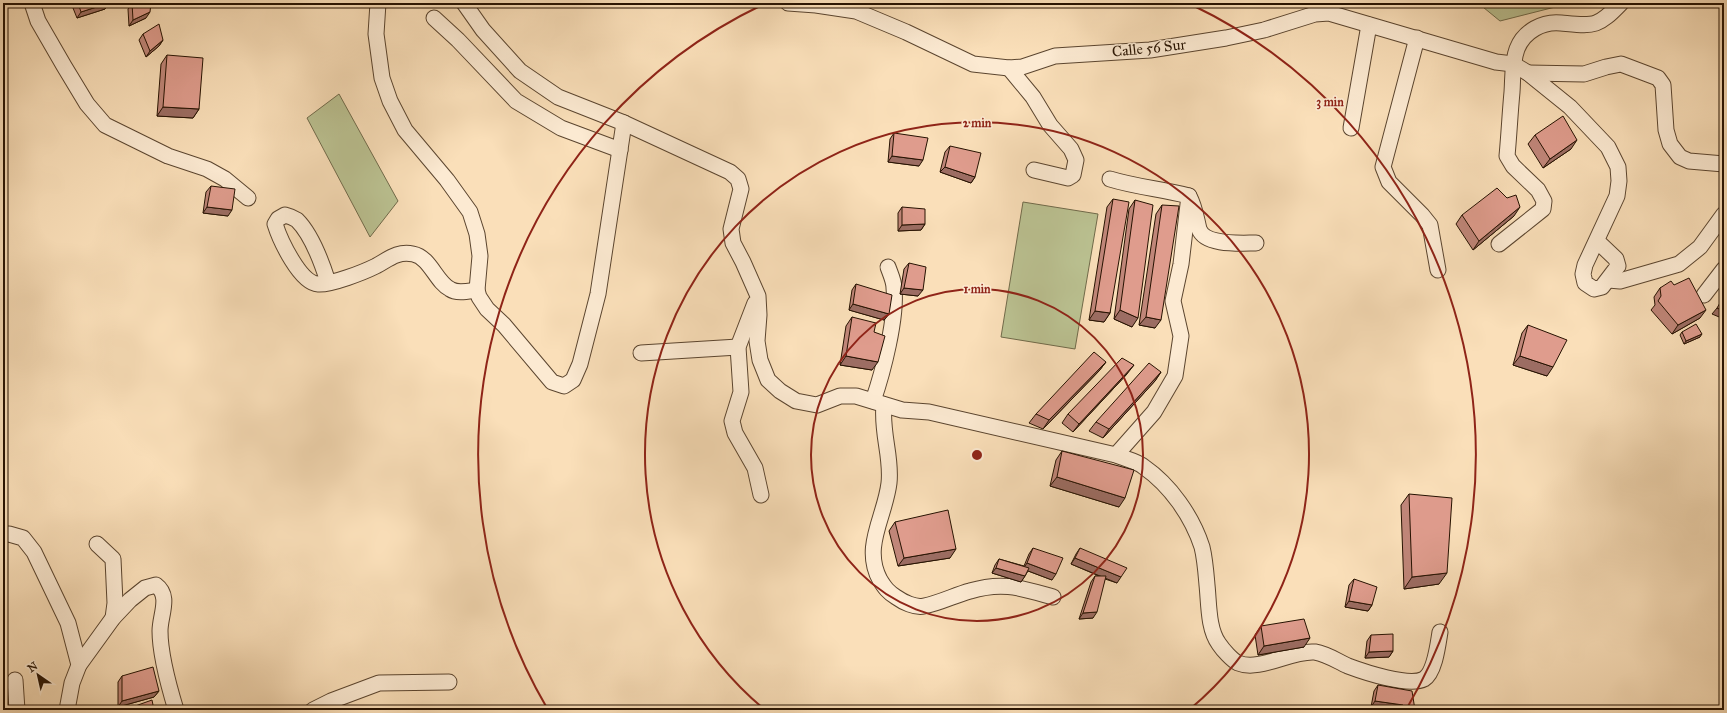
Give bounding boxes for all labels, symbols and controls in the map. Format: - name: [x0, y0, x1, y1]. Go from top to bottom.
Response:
- street label: Calle 56 Sur: [1111, 35, 1187, 61]
- text: 3 min: [1316, 95, 1344, 110]
- text: 2 min: [963, 116, 992, 130]
- text: 1 min: [963, 282, 991, 296]
- centre of rings: [970, 448, 984, 462]
- north arrow: [18, 655, 58, 695]
- text: N: [25, 659, 41, 675]

